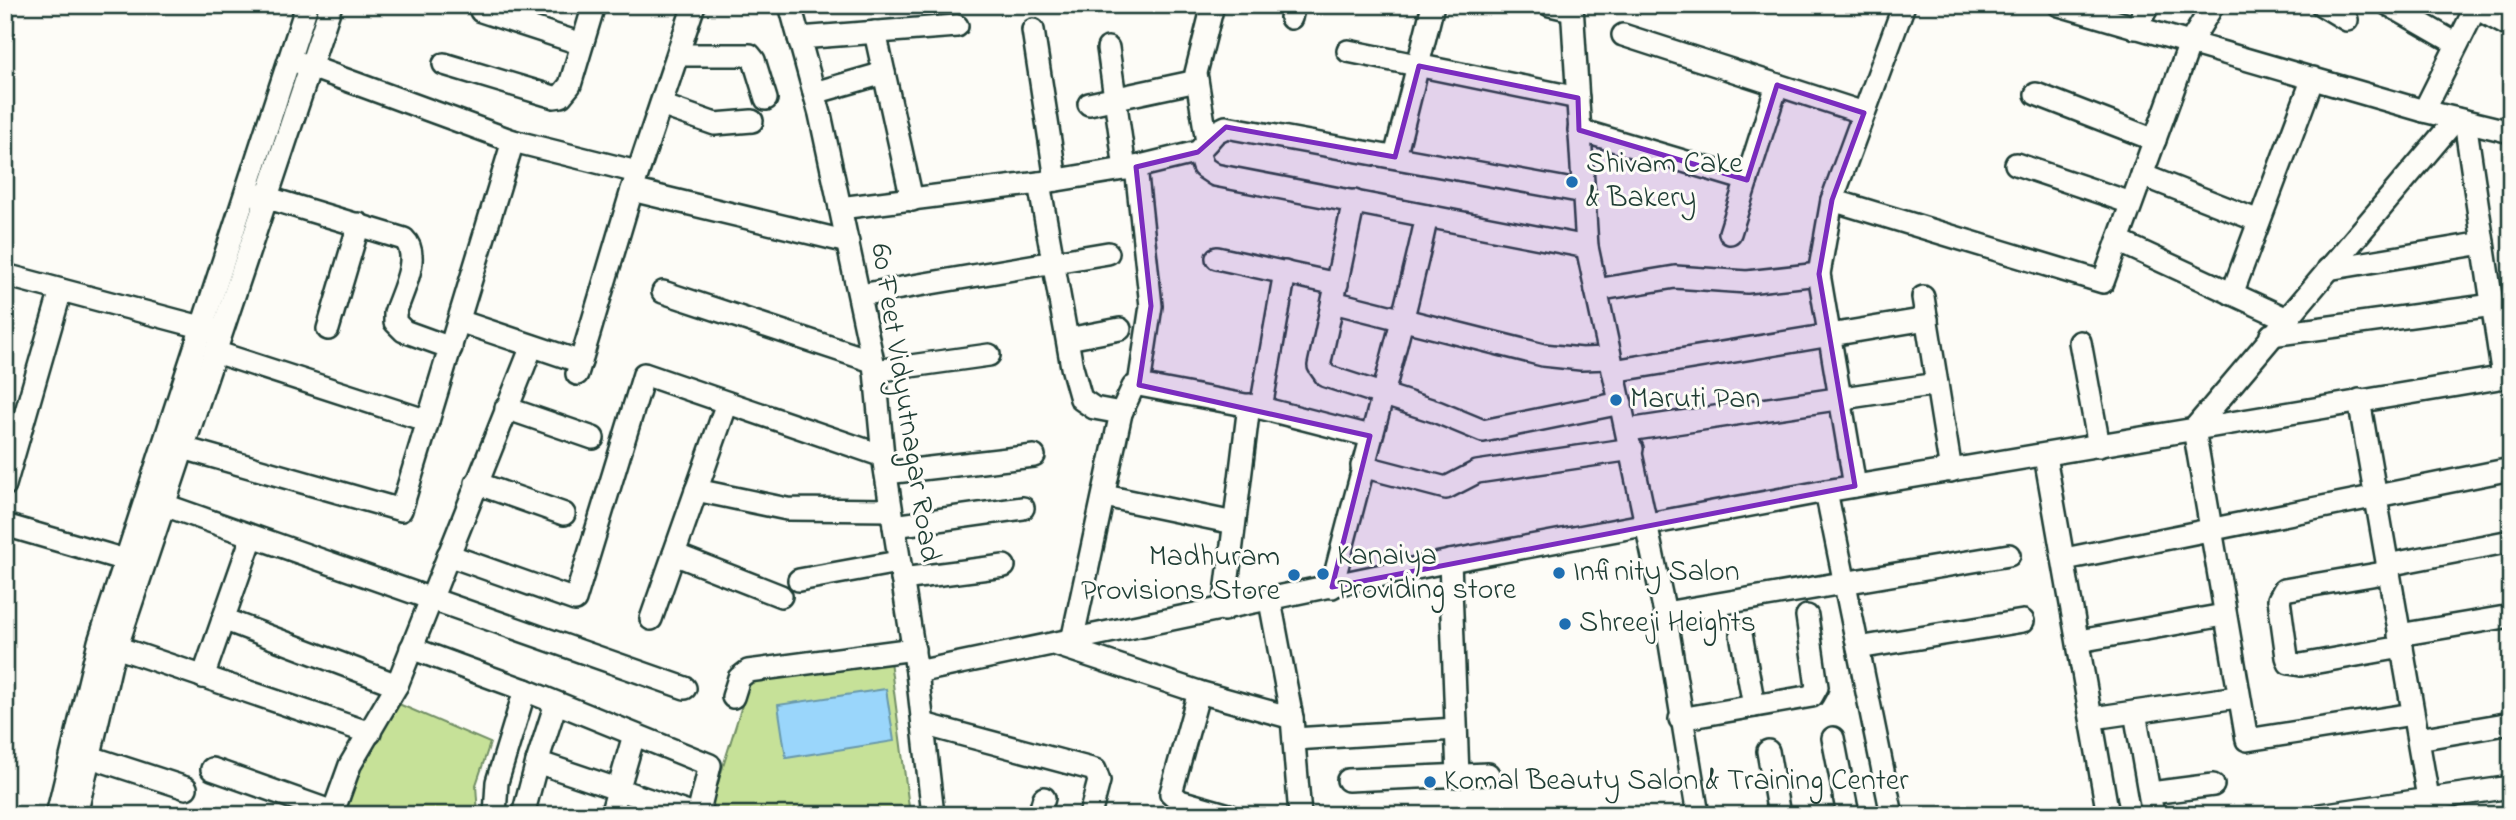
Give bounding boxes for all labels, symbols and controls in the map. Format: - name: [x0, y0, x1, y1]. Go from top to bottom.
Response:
- place label: Shivam Cake & Bakery: [1586, 143, 1743, 221]
- marker: Shivam Cake & Bakery: [1564, 174, 1580, 190]
- street label: 60 Feet Vidyutnagar Road: [857, 241, 951, 566]
- place label: Maruti Pan: [1630, 378, 1760, 422]
- marker: Maruti Pan: [1608, 392, 1624, 408]
- place label: Kanaiya Providing store: [1337, 535, 1517, 613]
- place label: Madhuram Provisions Store: [1081, 536, 1281, 614]
- place label: Infinity Salon: [1573, 551, 1740, 595]
- marker: Infinity Salon: [1551, 565, 1567, 581]
- marker: Kanaiya Providing store: [1315, 566, 1331, 582]
- marker: Madhuram Provisions Store: [1286, 567, 1302, 583]
- place label: Shreeji Heights: [1579, 602, 1756, 646]
- marker: Shreeji Heights: [1557, 616, 1573, 632]
- place label: Komal Beauty Salon & Training Center: [1444, 760, 1909, 804]
- marker: Komal Beauty Salon & Training Center: [1422, 774, 1438, 790]

